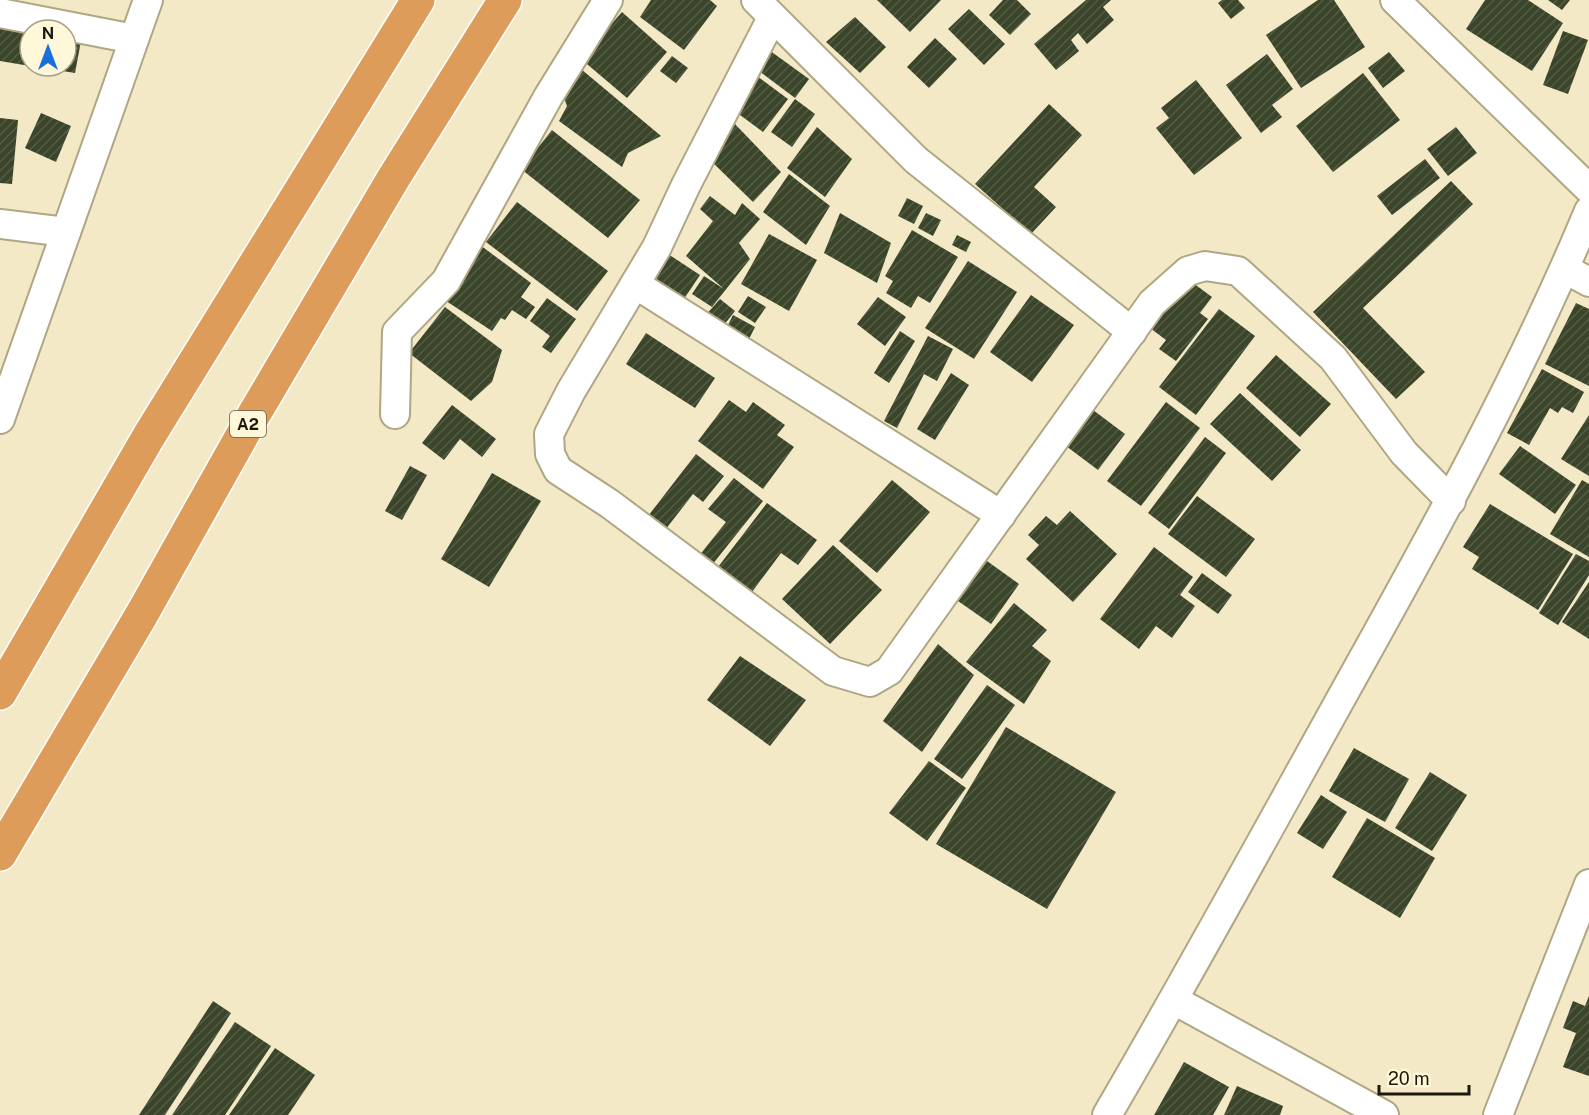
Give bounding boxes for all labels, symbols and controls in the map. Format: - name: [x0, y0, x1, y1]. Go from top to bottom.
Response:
- north arrow: [18, 18, 78, 78]
- text: N: [42, 24, 54, 43]
- road number: A2: [230, 411, 266, 437]
- scale bar: [1379, 1058, 1469, 1096]
- text: 20 m: [1388, 1068, 1430, 1089]

